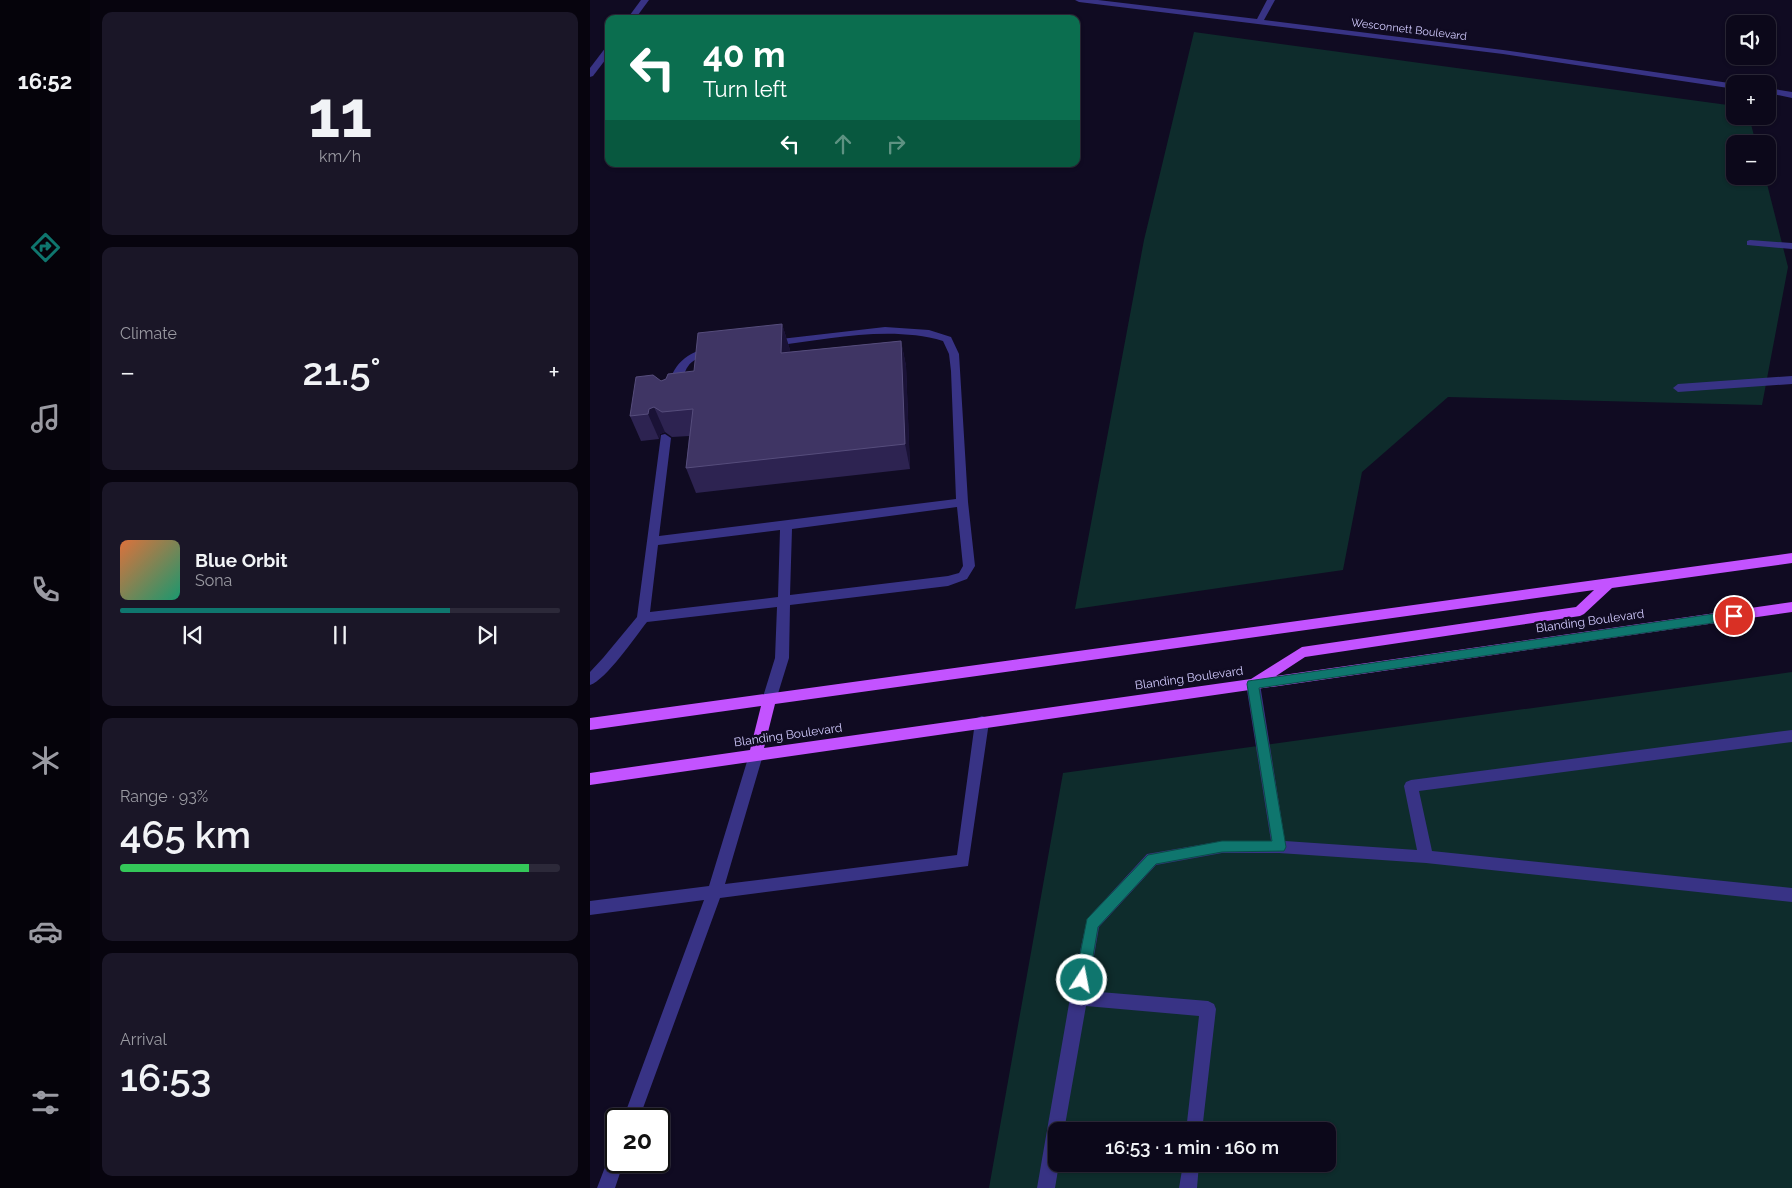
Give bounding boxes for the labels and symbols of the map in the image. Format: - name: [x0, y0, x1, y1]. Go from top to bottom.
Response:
- street label: Wesconnett Boulevard: [1350, 16, 1468, 43]
- pin: [1713, 595, 1755, 637]
- street label: Blanding Boulevard: [1535, 606, 1645, 636]
- street label: Blanding Boulevard: [1134, 663, 1244, 693]
- street label: Blanding Boulevard: [733, 720, 843, 750]
- position arrow: [1055, 953, 1107, 1005]
- speed limit sign: 20: [605, 1108, 670, 1173]

